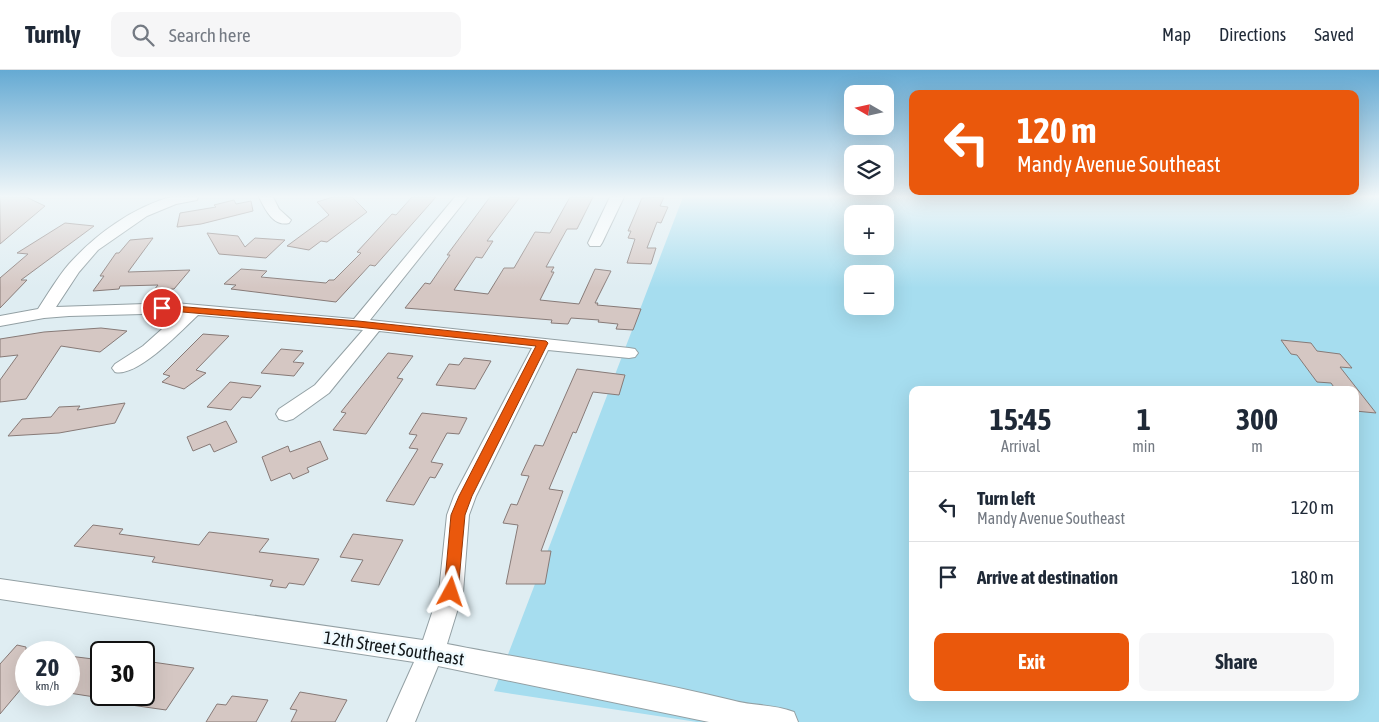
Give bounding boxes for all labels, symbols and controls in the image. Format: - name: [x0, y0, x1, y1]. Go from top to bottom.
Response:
- search box: [111, 12, 461, 57]
- text: Turnly: [25, 21, 81, 48]
- icon: search: [129, 21, 157, 49]
- text: Search here: [169, 24, 251, 46]
- text: Map: [1162, 24, 1191, 45]
- text: Directions: [1219, 24, 1286, 45]
- text: Saved: [1314, 24, 1354, 45]
- north arrow: [844, 85, 894, 135]
- map controls: [844, 85, 894, 315]
- icon: left: [934, 110, 999, 175]
- text: 120 m: [1017, 110, 1096, 150]
- button: layers: [844, 145, 894, 195]
- text: Mandy Avenue Southeast: [1017, 151, 1221, 177]
- button: +: [844, 205, 894, 255]
- button: −: [844, 265, 894, 315]
- pin: [141, 287, 183, 329]
- icon: arrive: [148, 294, 176, 322]
- text: 15:45: [990, 402, 1051, 436]
- text: 1: [1137, 402, 1151, 436]
- text: 300: [1236, 402, 1278, 436]
- text: Arrival: [1001, 437, 1040, 455]
- text: min: [1132, 437, 1155, 455]
- text: m: [1251, 437, 1263, 455]
- text: Turn left: [977, 487, 1035, 509]
- icon: left: [934, 493, 962, 521]
- text: 120 m: [1291, 496, 1334, 518]
- text: Mandy Avenue Southeast: [977, 509, 1125, 527]
- icon: arrive: [934, 563, 962, 591]
- position arrow: [424, 565, 476, 617]
- text: Arrive at destination: [977, 566, 1118, 588]
- text: 180 m: [1291, 566, 1334, 588]
- street label: 12th Street Southeast: [322, 627, 466, 669]
- button: Exit: [934, 633, 1129, 691]
- button: Share: [1139, 633, 1334, 691]
- speed limit sign: 30: [90, 641, 155, 706]
- text: 20: [36, 653, 59, 681]
- text: km/h: [36, 679, 59, 693]

